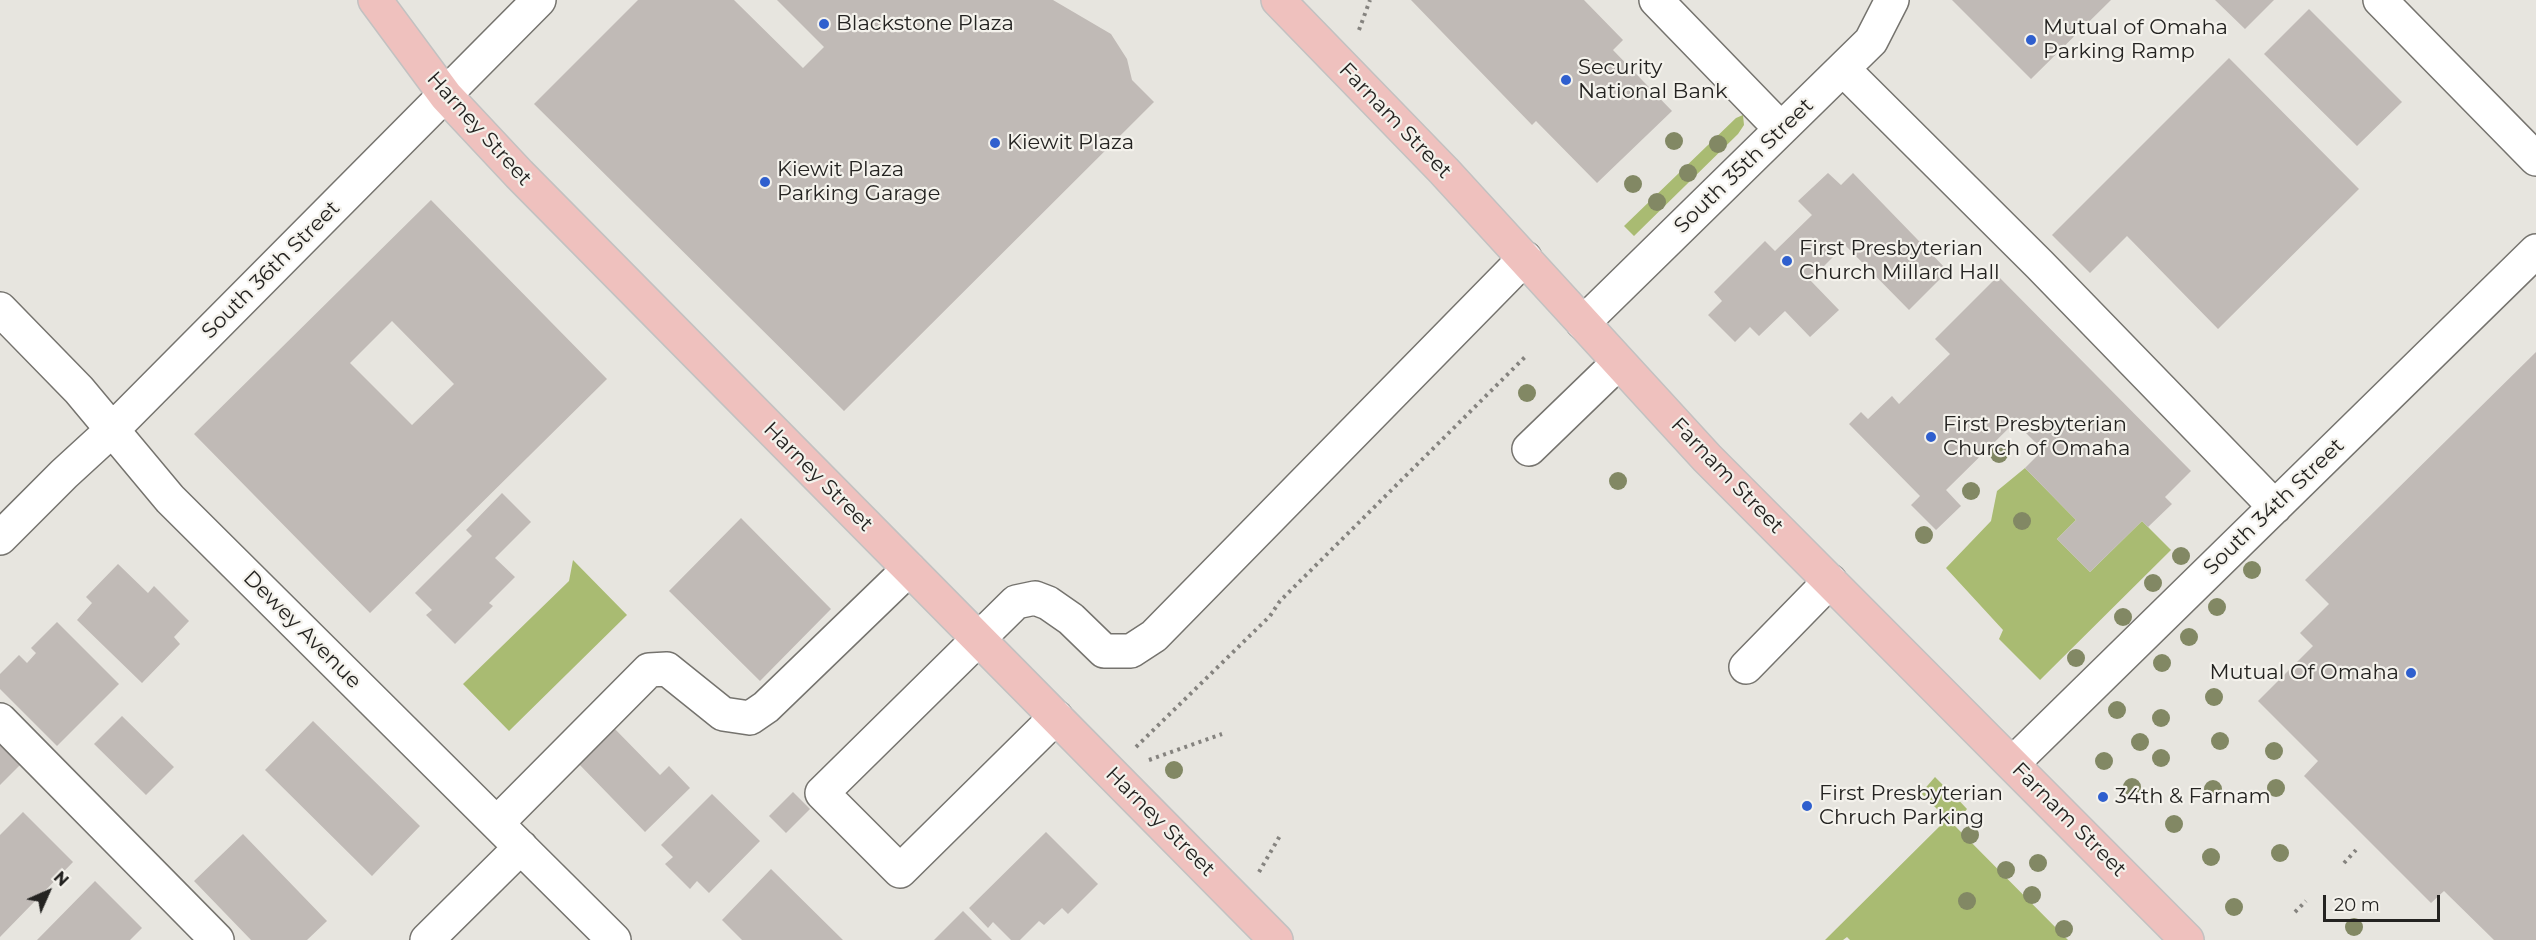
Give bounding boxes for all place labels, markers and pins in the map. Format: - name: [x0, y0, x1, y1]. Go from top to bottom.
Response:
- place label: Blackstone Plaza: [836, 11, 1014, 37]
- place label: Mutual of Omaha Parking Ramp: [2043, 15, 2228, 65]
- marker: Blackstone Plaza: [817, 17, 831, 31]
- marker: Mutual of Omaha Parking Ramp: [2024, 33, 2038, 47]
- place label: Security National Bank: [1578, 55, 1728, 105]
- marker: Security National Bank: [1559, 73, 1573, 87]
- place label: Kiewit Plaza: [1007, 130, 1134, 156]
- marker: Kiewit Plaza: [988, 136, 1002, 150]
- place label: Kiewit Plaza Parking Garage: [777, 157, 940, 207]
- marker: Kiewit Plaza Parking Garage: [758, 175, 772, 189]
- place label: First Presbyterian Church Millard Hall: [1799, 236, 2000, 286]
- marker: First Presbyterian Church Millard Hall: [1780, 254, 1794, 268]
- place label: First Presbyterian Church of Omaha: [1943, 412, 2130, 462]
- marker: First Presbyterian Church of Omaha: [1924, 430, 1938, 444]
- place label: Mutual Of Omaha: [2210, 660, 2399, 686]
- marker: Mutual Of Omaha: [2404, 666, 2418, 680]
- place label: First Presbyterian Chruch Parking: [1819, 781, 2003, 831]
- place label: 34th & Farnam: [2115, 784, 2271, 810]
- marker: 34th & Farnam: [2096, 790, 2110, 804]
- marker: First Presbyterian Chruch Parking: [1800, 799, 1814, 813]

